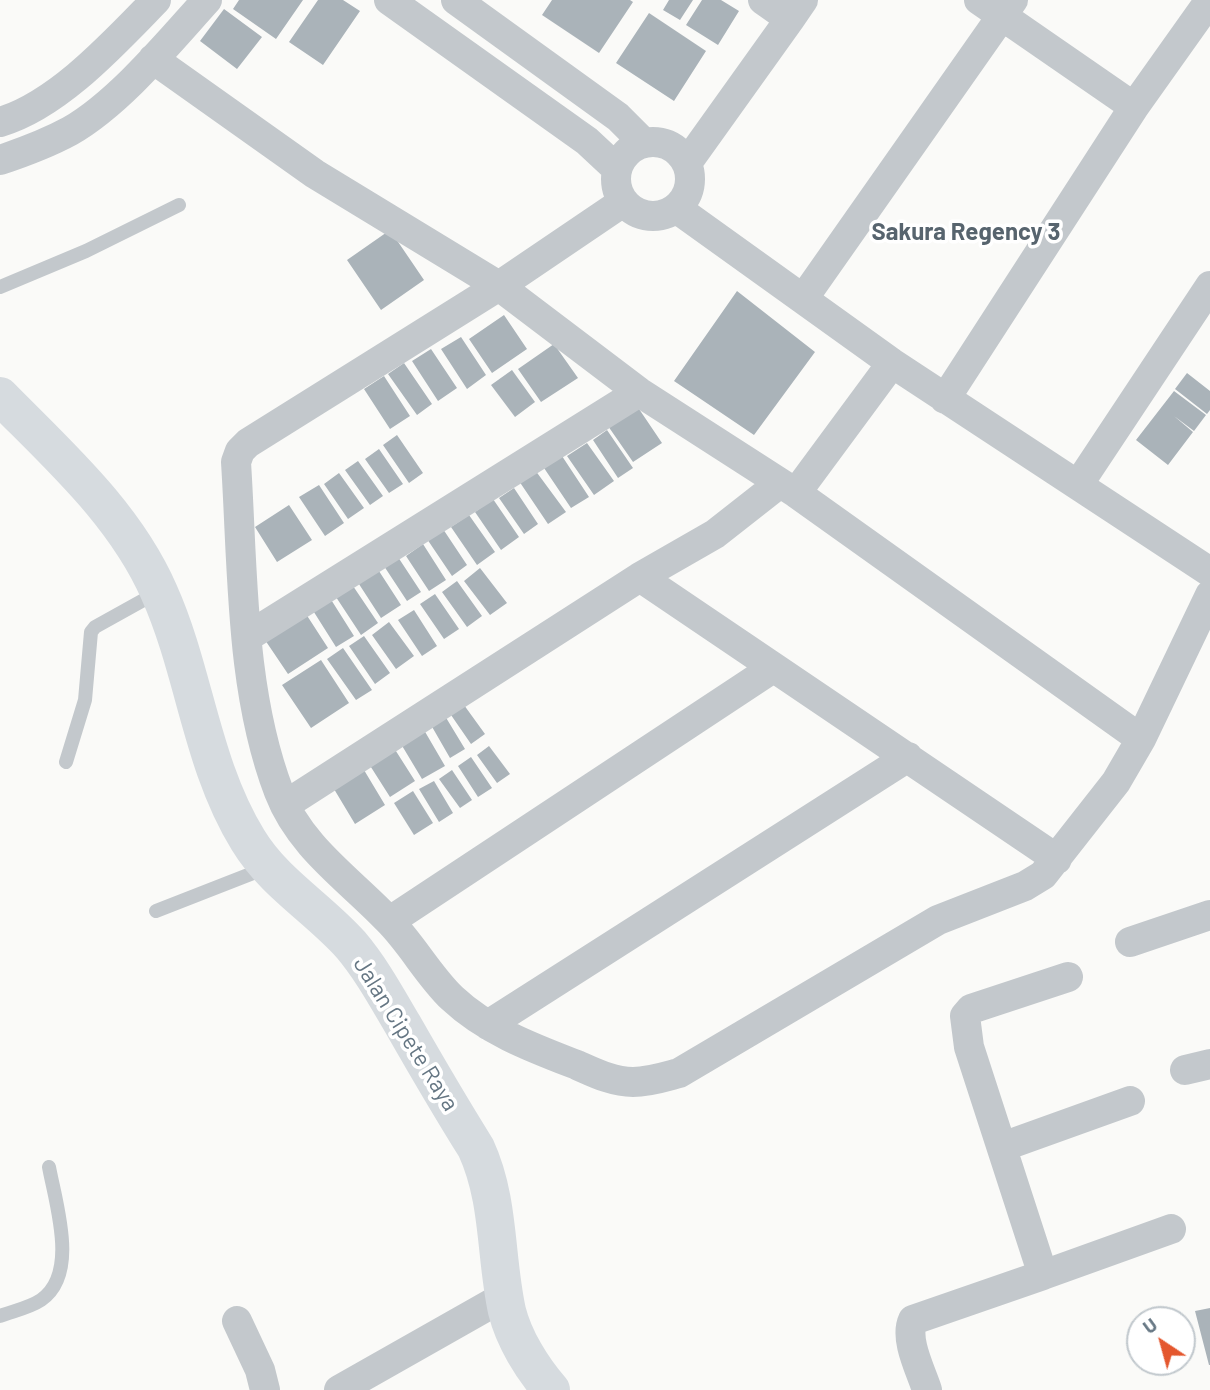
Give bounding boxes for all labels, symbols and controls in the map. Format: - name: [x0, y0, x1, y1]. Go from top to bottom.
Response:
- district label: Sakura Regency 3: [872, 218, 1060, 246]
- street label: Jalan Cipete Raya: [348, 952, 464, 1116]
- north arrow: [1126, 1306, 1196, 1376]
- text: U: [1138, 1312, 1161, 1338]

